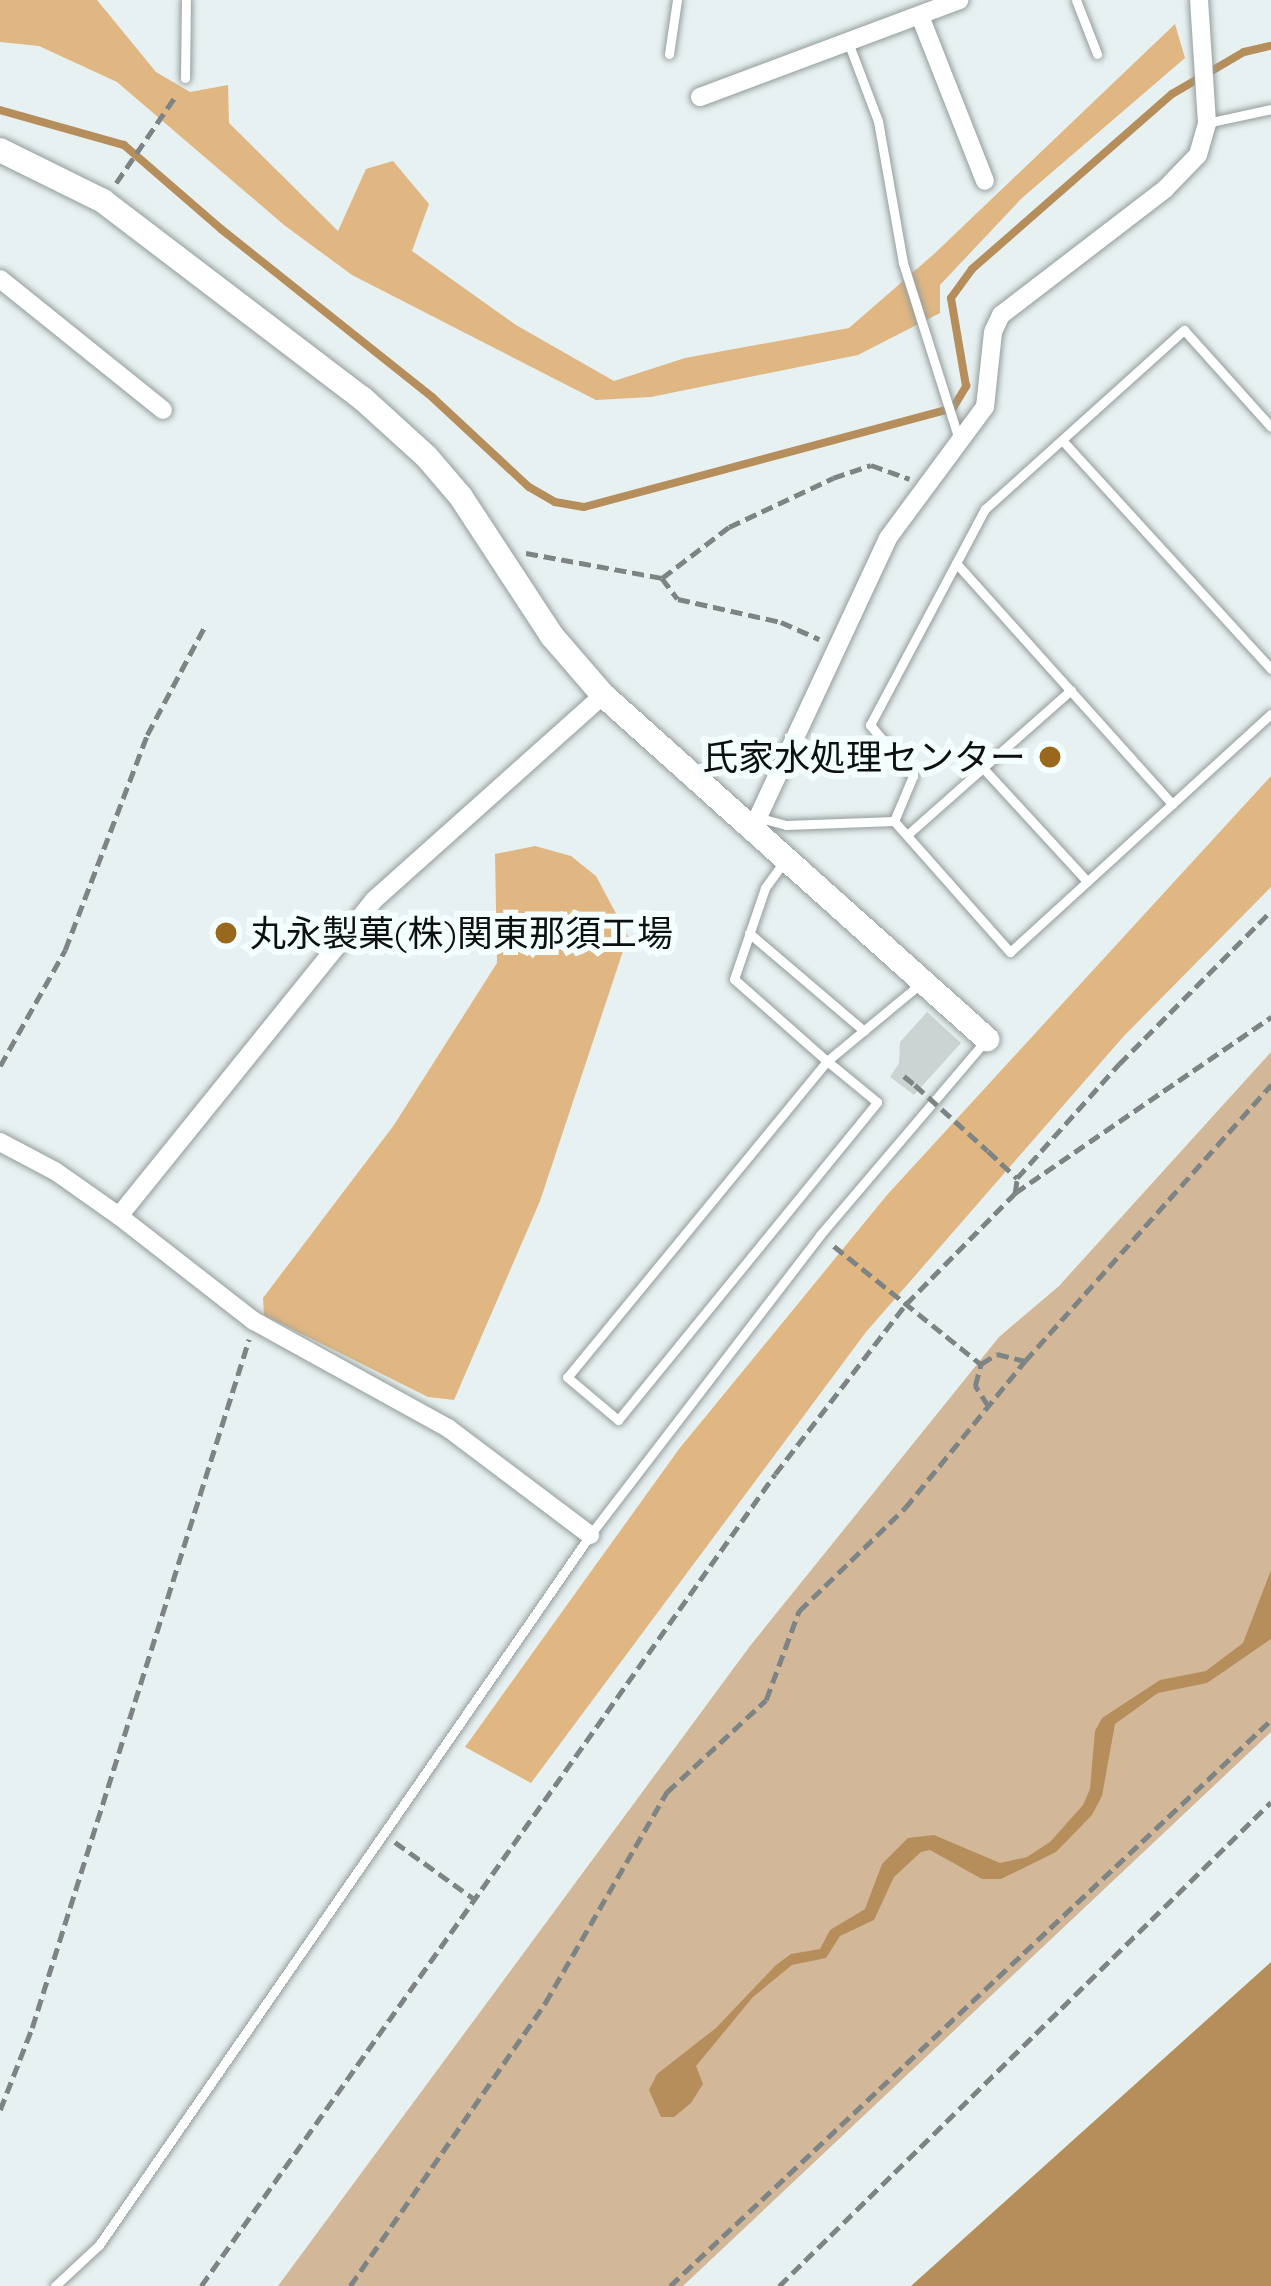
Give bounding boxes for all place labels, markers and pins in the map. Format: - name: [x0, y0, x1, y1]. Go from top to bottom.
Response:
- place label: 氏家水処理センター: [702, 735, 1026, 779]
- marker: 氏家水処理センター: [1037, 744, 1063, 770]
- place label: 丸永製菓(株)関東那須工場: [250, 911, 673, 955]
- marker: 丸永製菓(株)関東那須工場: [213, 920, 239, 946]

